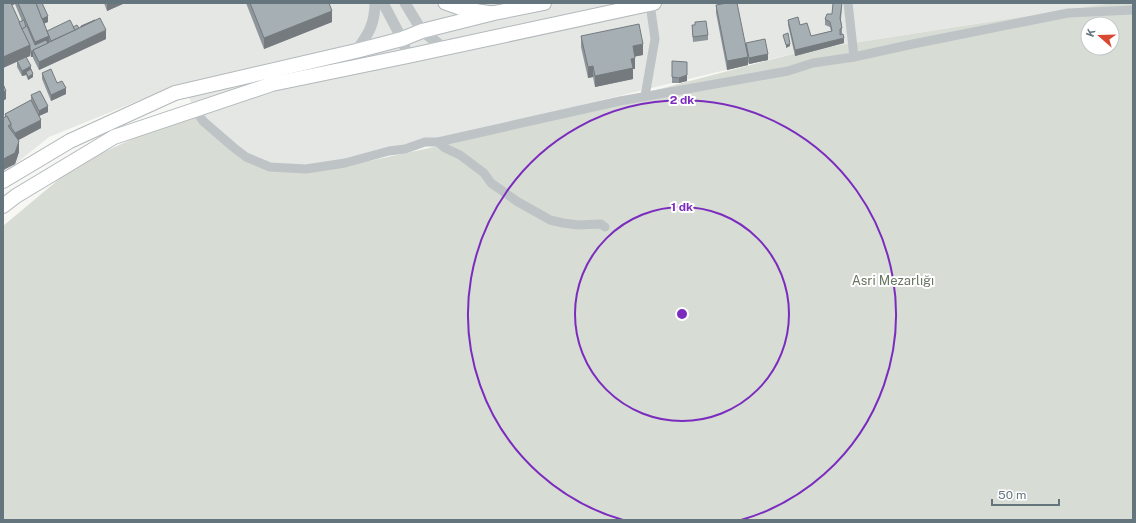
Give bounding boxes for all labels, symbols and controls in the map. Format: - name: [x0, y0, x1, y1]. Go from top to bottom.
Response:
- north arrow: [1080, 16, 1120, 56]
- text: K: [1084, 27, 1098, 38]
- text: 2 dk: [670, 93, 694, 107]
- text: 1 dk: [671, 200, 693, 214]
- park label: Asri Mezarlığı: [852, 273, 934, 288]
- centre of rings: [675, 307, 689, 321]
- scale bar: [992, 481, 1059, 507]
- text: 50 m: [998, 488, 1026, 502]

